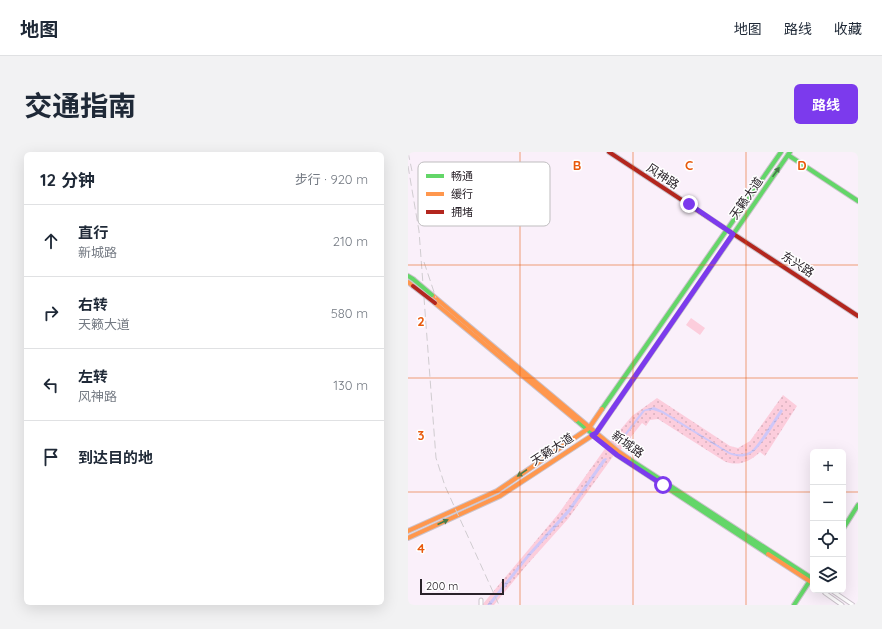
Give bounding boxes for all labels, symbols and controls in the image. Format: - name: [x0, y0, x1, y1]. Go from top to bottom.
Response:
- text: 地图: [20, 17, 58, 41]
- text: 地图: [734, 20, 762, 38]
- text: 路线: [784, 20, 812, 38]
- text: 收藏: [834, 20, 862, 38]
- button: 路线: [794, 84, 858, 124]
- text: 交通指南: [24, 88, 136, 123]
- text: B: [573, 157, 581, 173]
- text: C: [685, 157, 693, 173]
- text: D: [797, 157, 807, 173]
- street label: 风神路: [644, 160, 682, 192]
- legend: [418, 162, 550, 226]
- one-way arrow: [772, 167, 780, 177]
- text: 12 分钟: [40, 169, 95, 190]
- text: 畅通: [451, 169, 473, 183]
- text: 步行 · 920 m: [295, 171, 368, 187]
- street label: 天籁大道: [726, 174, 766, 222]
- text: 缓行: [451, 187, 473, 201]
- route end: [680, 195, 698, 213]
- text: 拥堵: [451, 205, 473, 219]
- text: 直行: [78, 223, 108, 242]
- icon: ahead: [40, 230, 62, 252]
- text: 210 m: [333, 233, 368, 249]
- text: 新城路: [78, 244, 117, 260]
- street label: 东兴路: [779, 248, 817, 280]
- text: 右转: [78, 295, 108, 314]
- icon: right: [40, 302, 62, 324]
- text: 580 m: [331, 305, 368, 321]
- text: 2: [417, 313, 425, 329]
- text: 天籁大道: [78, 316, 130, 332]
- text: 左转: [78, 367, 108, 386]
- icon: left: [40, 374, 62, 396]
- text: 130 m: [333, 377, 368, 393]
- text: 风神路: [78, 388, 117, 404]
- text: 3: [418, 427, 425, 443]
- street label: 新城路: [609, 427, 647, 461]
- street label: 天籁大道: [528, 430, 576, 468]
- icon: arrive: [40, 446, 62, 468]
- text: 到达目的地: [78, 448, 153, 467]
- map controls: [810, 449, 846, 593]
- button: +: [810, 449, 846, 485]
- one-way arrow: [517, 469, 528, 477]
- route start: [654, 476, 672, 494]
- button: −: [810, 485, 846, 521]
- one-way arrow: [438, 519, 449, 525]
- button: locate: [810, 521, 846, 557]
- text: 4: [417, 540, 425, 556]
- button: layers: [810, 557, 846, 593]
- scale bar: [420, 577, 504, 596]
- text: 200 m: [426, 579, 458, 593]

